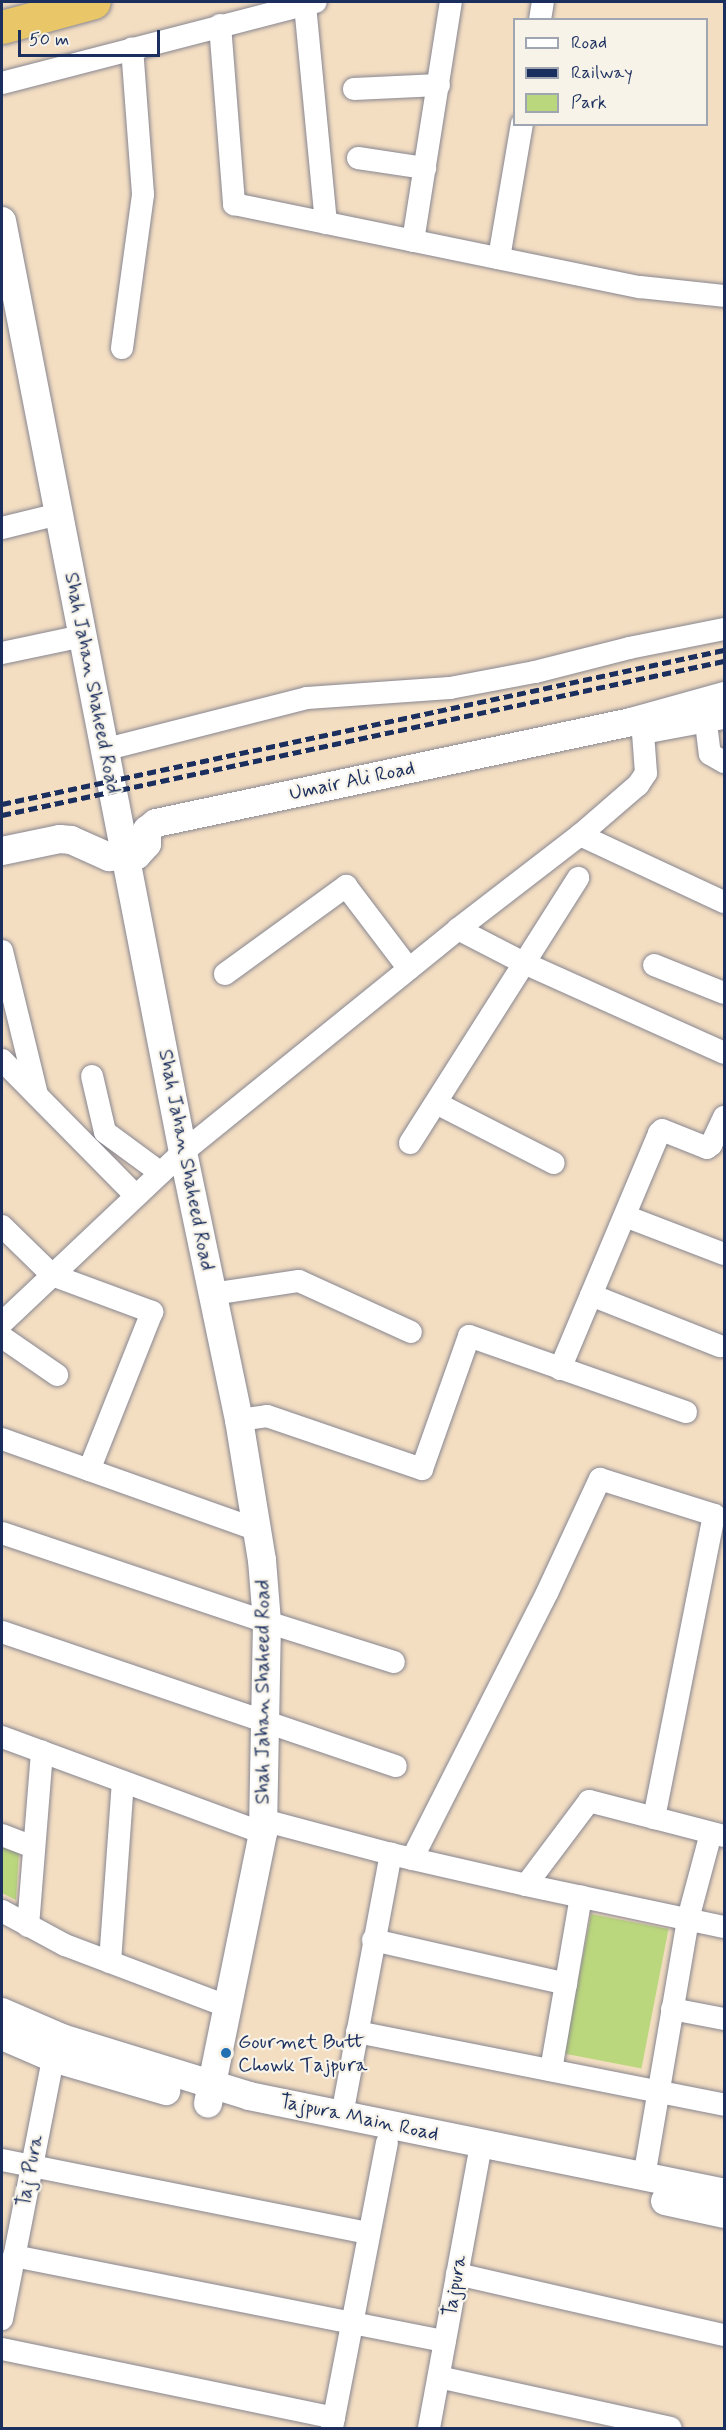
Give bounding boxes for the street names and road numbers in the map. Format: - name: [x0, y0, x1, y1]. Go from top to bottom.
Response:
- street label: Shah Jahan Shaheed Road: [59, 571, 125, 795]
- street label: Umair Ali Road: [287, 756, 417, 806]
- street label: Shah Jahan Shaheed Road: [153, 1048, 219, 1272]
- street label: Shah Jahan Shaheed Road: [251, 1580, 275, 1804]
- street label: Tajpura Main Road: [280, 2090, 438, 2146]
- street label: Taj Pura: [11, 2134, 49, 2208]
- street label: Tajpura: [438, 2253, 472, 2319]

